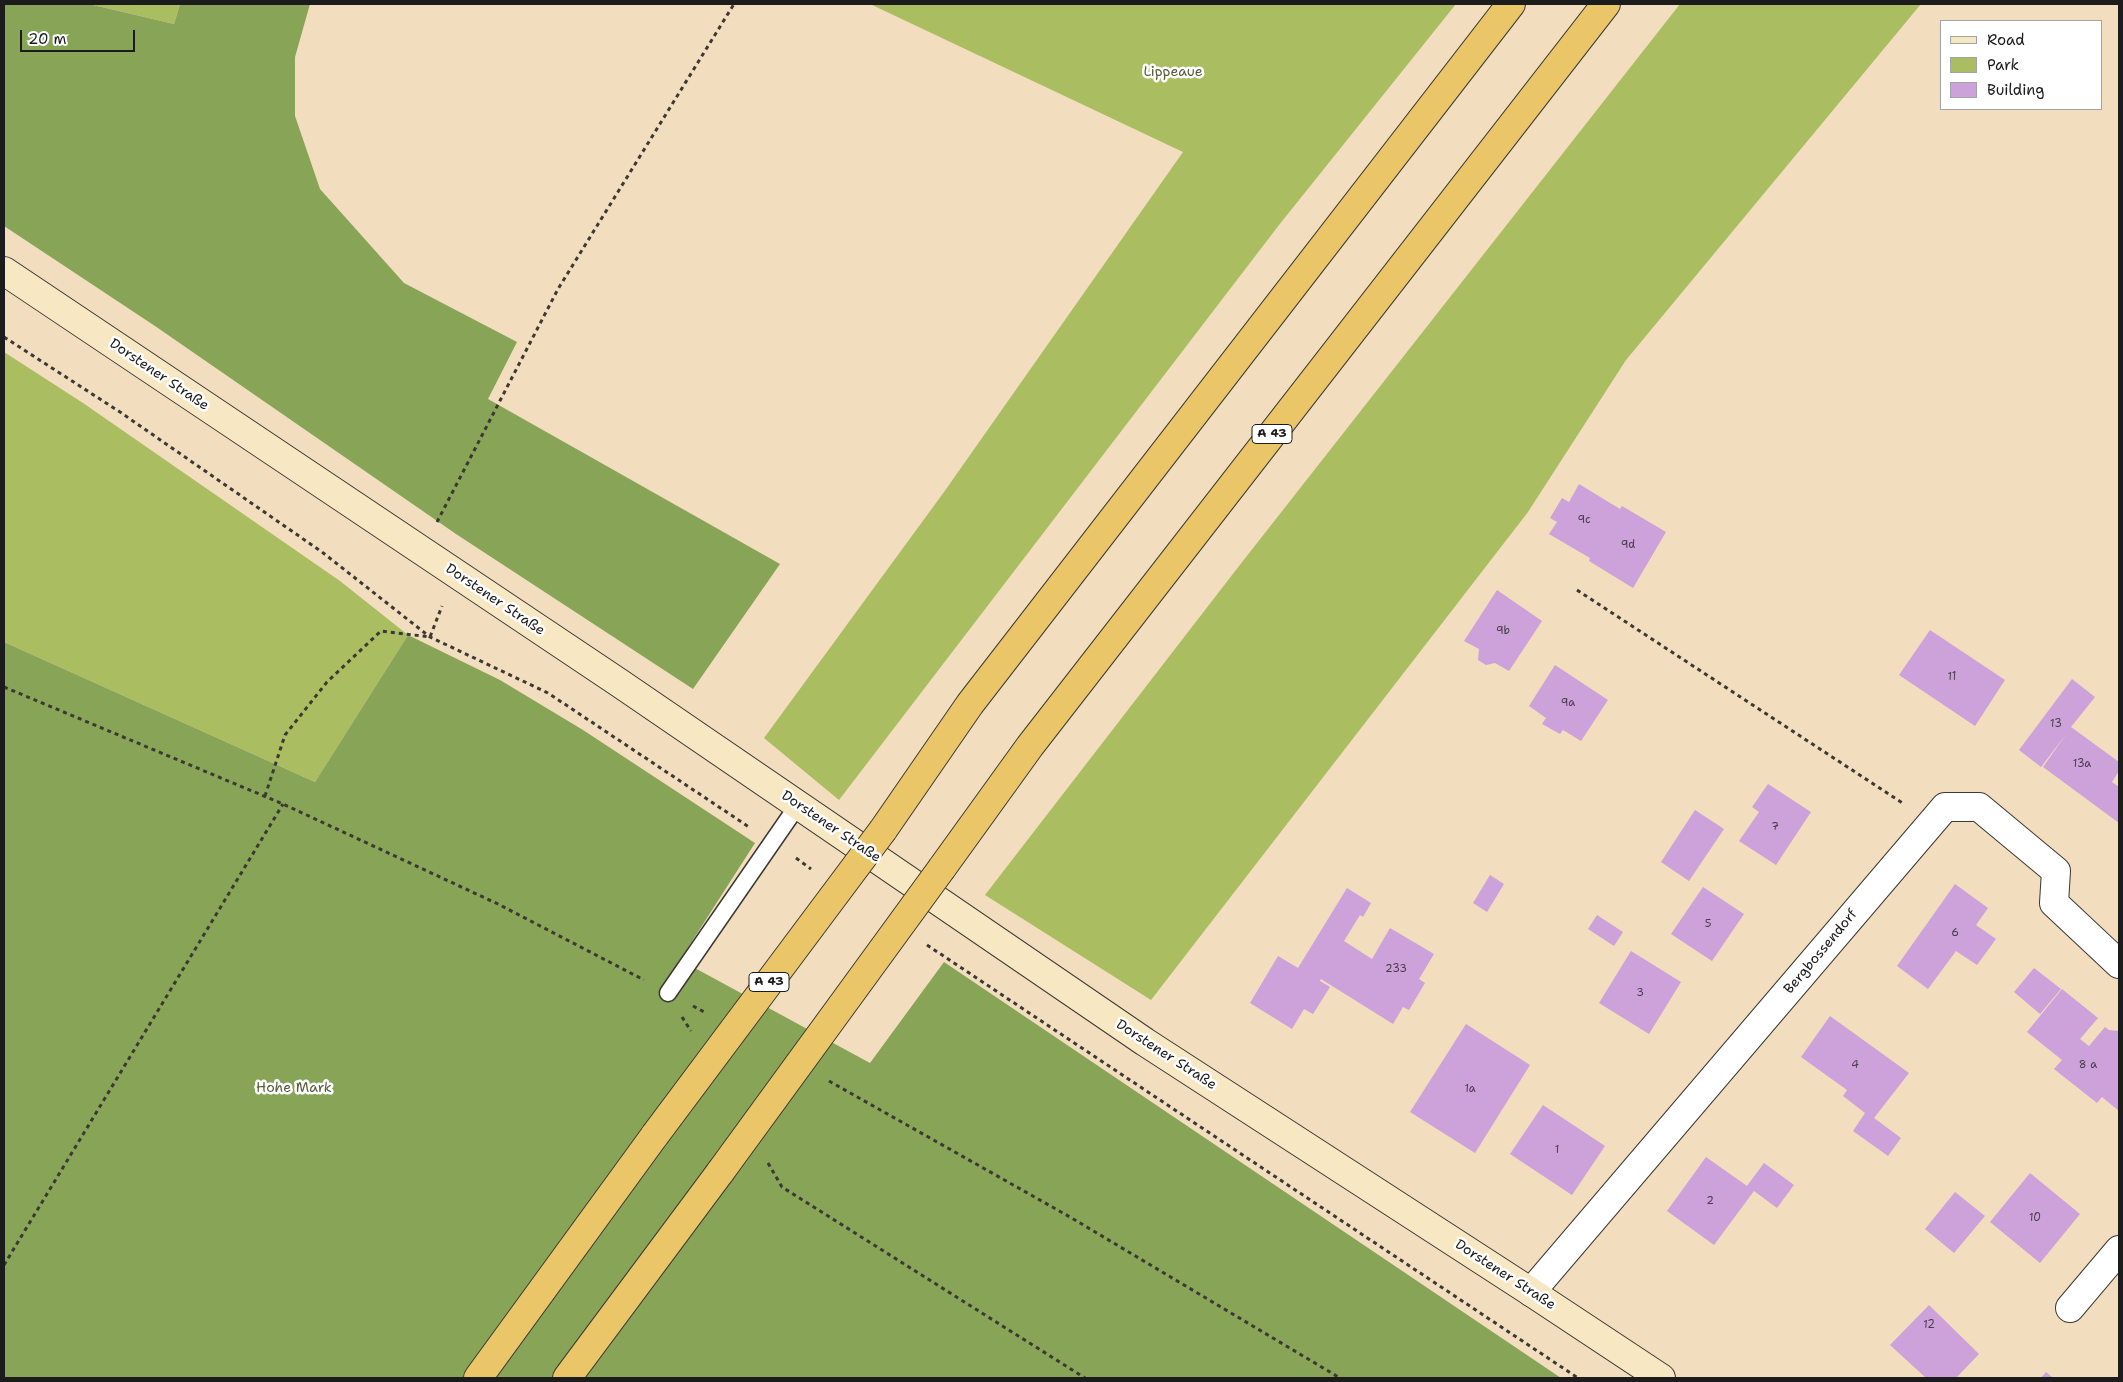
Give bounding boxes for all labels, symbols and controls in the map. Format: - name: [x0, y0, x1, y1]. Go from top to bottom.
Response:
- scale bar: [22, 20, 138, 52]
- legend: [1940, 20, 2103, 110]
- text: 20 m: [28, 29, 67, 49]
- text: Road: [1987, 30, 2025, 50]
- text: Park: [1987, 55, 2019, 75]
- park label: Lippeaue: [1143, 64, 1203, 80]
- text: Building: [1987, 80, 2044, 100]
- street label: Dorstener Straße: [106, 336, 212, 414]
- road number: A 43: [1252, 424, 1292, 444]
- house number: 9c: [1577, 513, 1591, 527]
- house number: 9d: [1621, 538, 1635, 552]
- street label: Dorstener Straße: [442, 561, 548, 639]
- house number: 9b: [1496, 624, 1510, 638]
- house number: 11: [1948, 670, 1956, 684]
- house number: 9a: [1561, 696, 1575, 710]
- house number: 13: [2050, 717, 2062, 731]
- house number: 13a: [2073, 757, 2091, 771]
- street label: Dorstener Straße: [778, 788, 884, 866]
- house number: 7: [1771, 820, 1779, 834]
- street label: Bergbossendorf: [1781, 906, 1861, 998]
- house number: 5: [1705, 917, 1711, 931]
- house number: 6: [1951, 926, 1959, 940]
- house number: 233: [1385, 962, 1407, 976]
- road number: A 43: [749, 972, 789, 992]
- house number: 3: [1636, 986, 1644, 1000]
- street label: Dorstener Straße: [1113, 1016, 1219, 1094]
- house number: 4: [1851, 1058, 1859, 1072]
- house number: 8 a: [2079, 1058, 2097, 1072]
- park label: Hohe Mark: [256, 1080, 332, 1096]
- house number: 1a: [1464, 1082, 1476, 1096]
- house number: 1: [1555, 1143, 1559, 1157]
- house number: 2: [1706, 1194, 1714, 1208]
- house number: 10: [2029, 1211, 2041, 1225]
- street label: Dorstener Straße: [1452, 1236, 1558, 1314]
- house number: 12: [1923, 1318, 1935, 1332]

